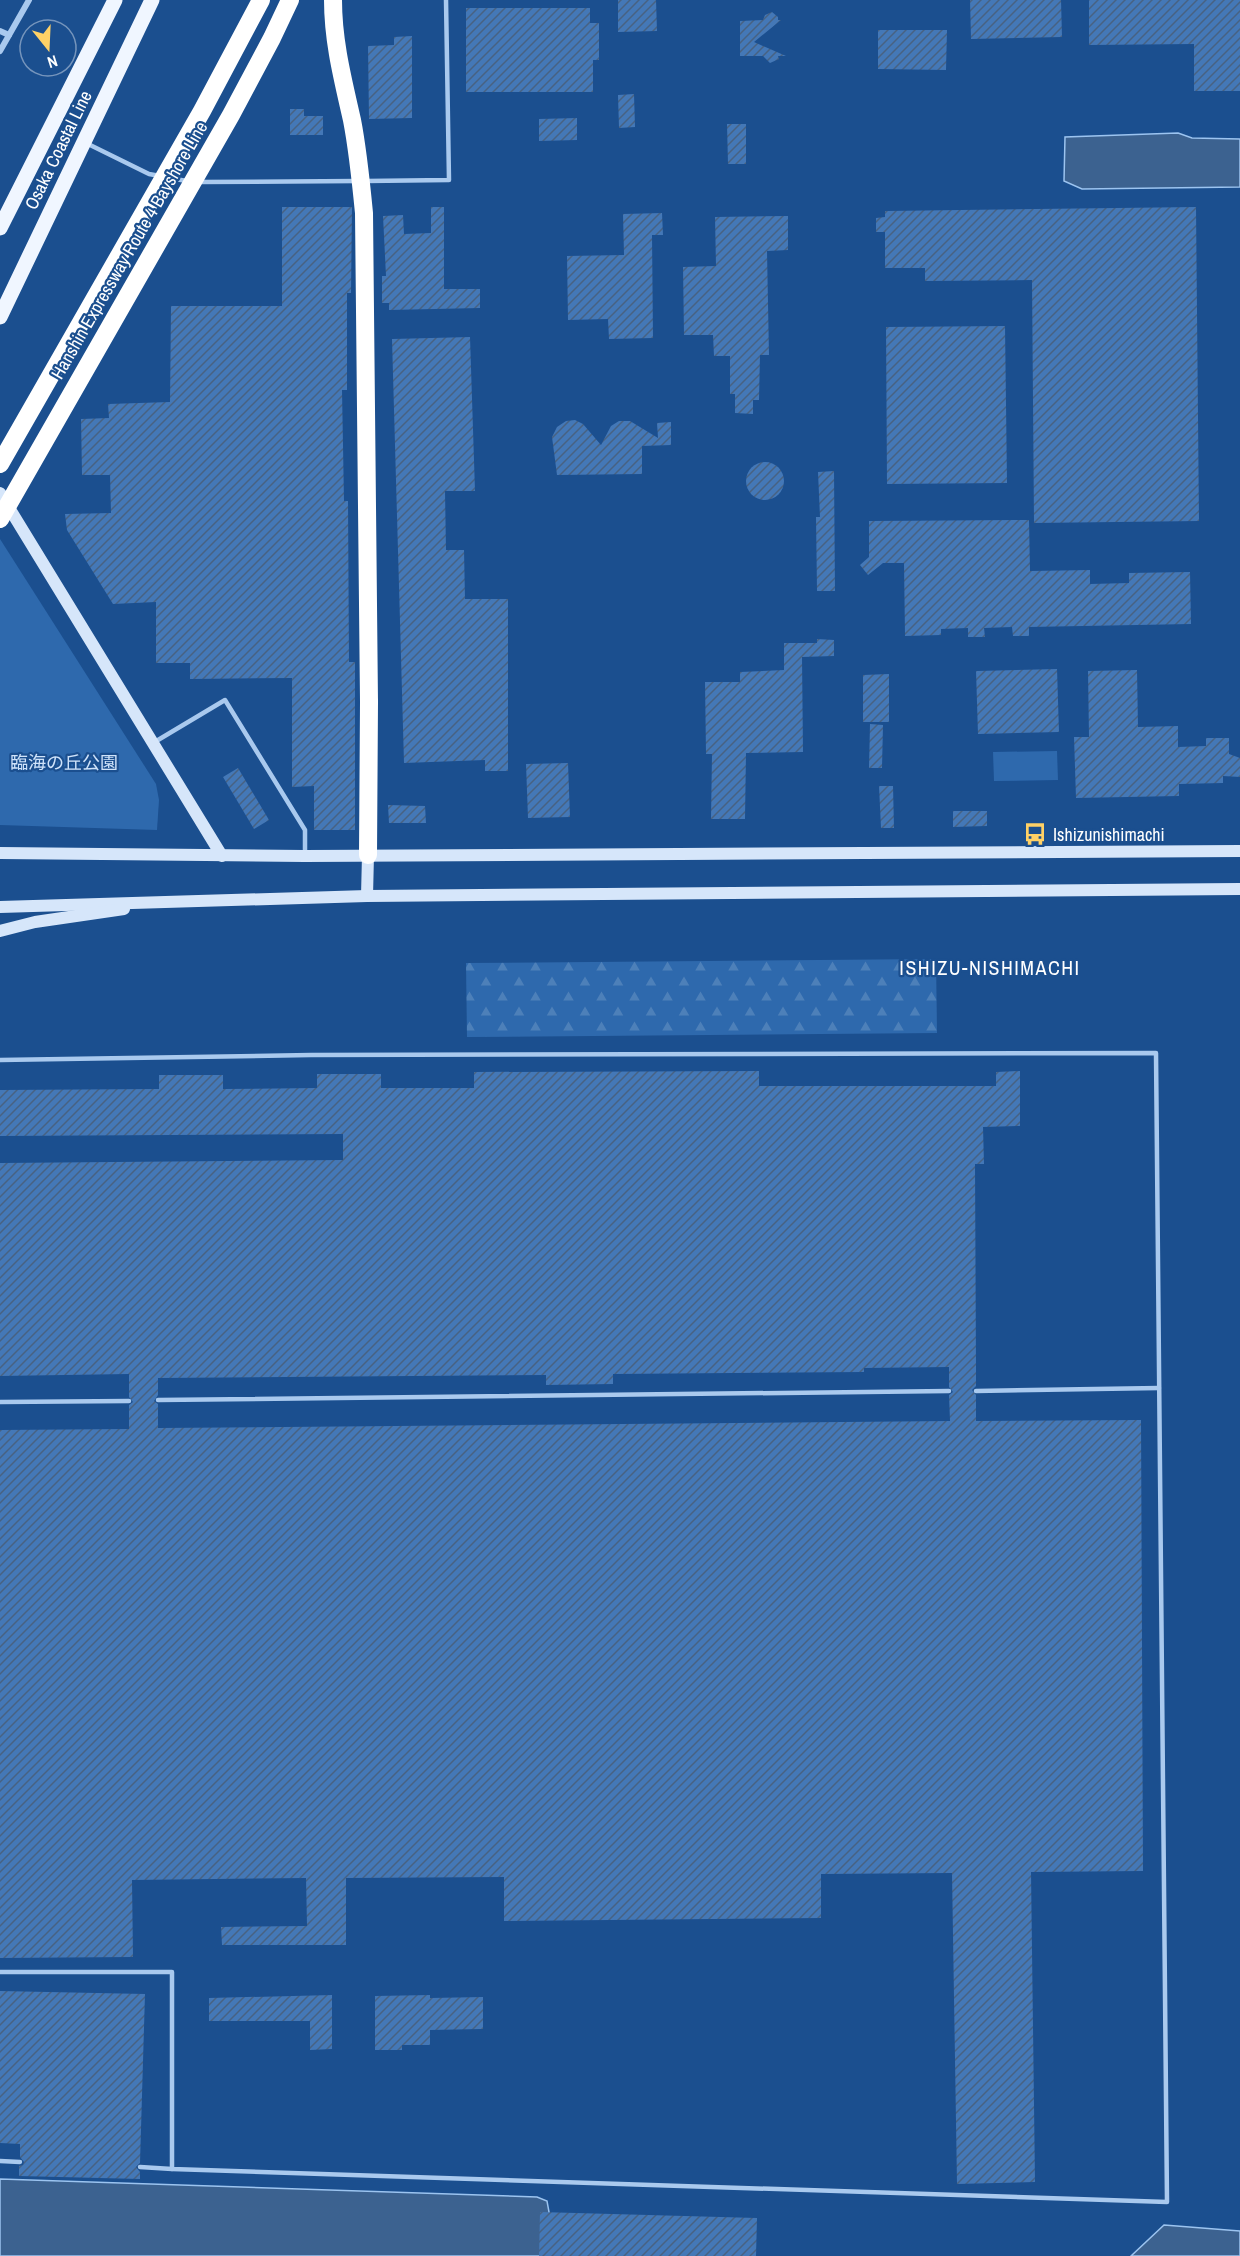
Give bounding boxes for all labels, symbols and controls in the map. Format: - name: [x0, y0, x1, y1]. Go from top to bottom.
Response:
- north arrow: [18, 18, 78, 78]
- text: N: [45, 50, 61, 74]
- street label: Osaka Coastal Line: [18, 86, 98, 214]
- street label: Hanshin Expressway Route 4 Bayshore Line: [45, 117, 213, 383]
- park label: 臨海の丘公園: [10, 750, 118, 775]
- bus stop icon: Ishizunishimachi: [1022, 821, 1048, 847]
- place label: Ishizunishimachi: [1053, 822, 1165, 847]
- district label: ISHIZU-NISHIMACHI: [899, 954, 1081, 981]

